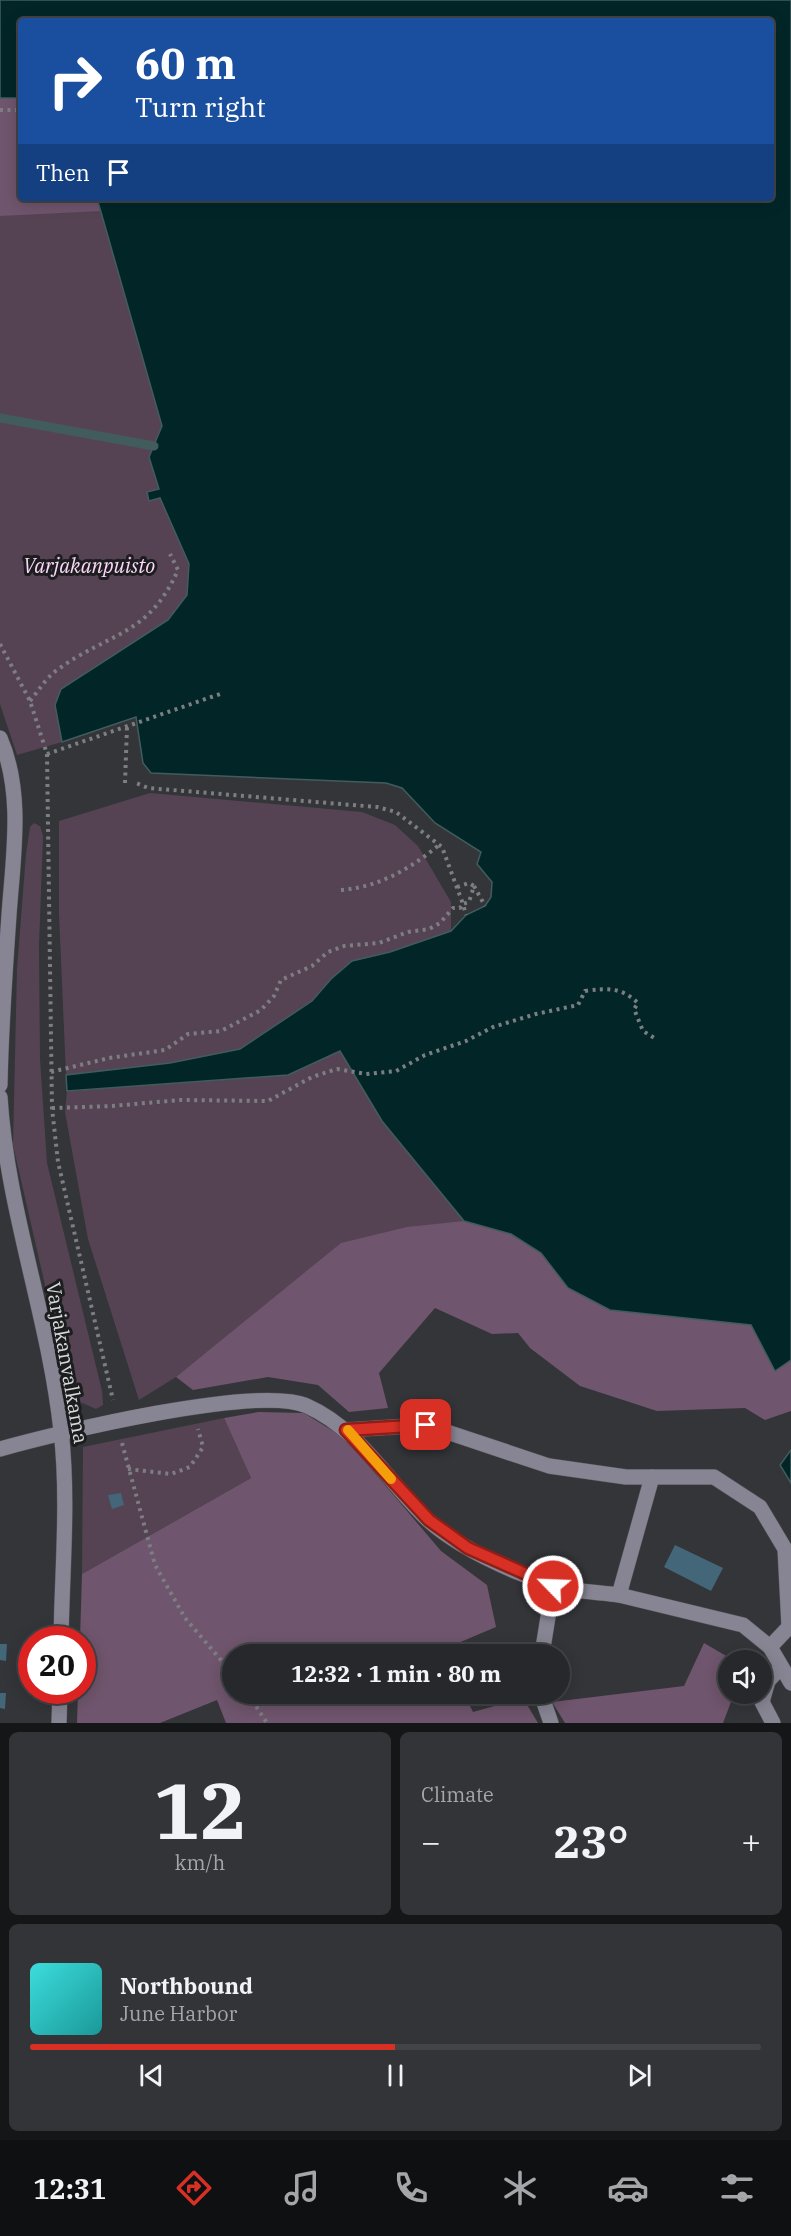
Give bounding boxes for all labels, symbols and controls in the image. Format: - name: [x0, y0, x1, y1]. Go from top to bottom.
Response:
- text: 60 m: [135, 36, 236, 91]
- icon: right: [36, 42, 114, 120]
- text: Turn right: [135, 89, 266, 124]
- icon: arrive: [102, 156, 135, 189]
- text: Then: [36, 158, 90, 187]
- park label: Varjakanpuisto: [23, 552, 155, 579]
- street label: Varjakanvalkama: [40, 1280, 95, 1446]
- pin: [400, 1399, 451, 1450]
- icon: arrive: [409, 1408, 442, 1441]
- position arrow: [521, 1554, 585, 1618]
- speed limit sign: 20: [18, 1626, 96, 1704]
- map controls: [718, 1650, 772, 1704]
- button: sound: [718, 1650, 772, 1704]
- text: 12:32 · 1 min · 80 m: [291, 1659, 501, 1688]
- text: 12: [153, 1759, 247, 1860]
- text: Climate: [421, 1781, 494, 1808]
- text: 23°: [553, 1812, 629, 1870]
- text: −: [421, 1820, 441, 1863]
- text: +: [741, 1820, 761, 1863]
- text: km/h: [175, 1849, 225, 1876]
- text: Northbound: [120, 1971, 253, 2000]
- text: June Harbor: [120, 2000, 237, 2027]
- icon: previous: [135, 2059, 168, 2092]
- icon: pause: [379, 2059, 412, 2092]
- icon: next: [623, 2059, 656, 2092]
- icon: directions: [173, 2167, 215, 2209]
- icon: music: [281, 2167, 323, 2209]
- icon: phone: [390, 2167, 432, 2209]
- icon: climate: [499, 2167, 541, 2209]
- icon: car: [607, 2167, 649, 2209]
- icon: filters: [716, 2167, 758, 2209]
- text: 12:31: [33, 2171, 106, 2206]

